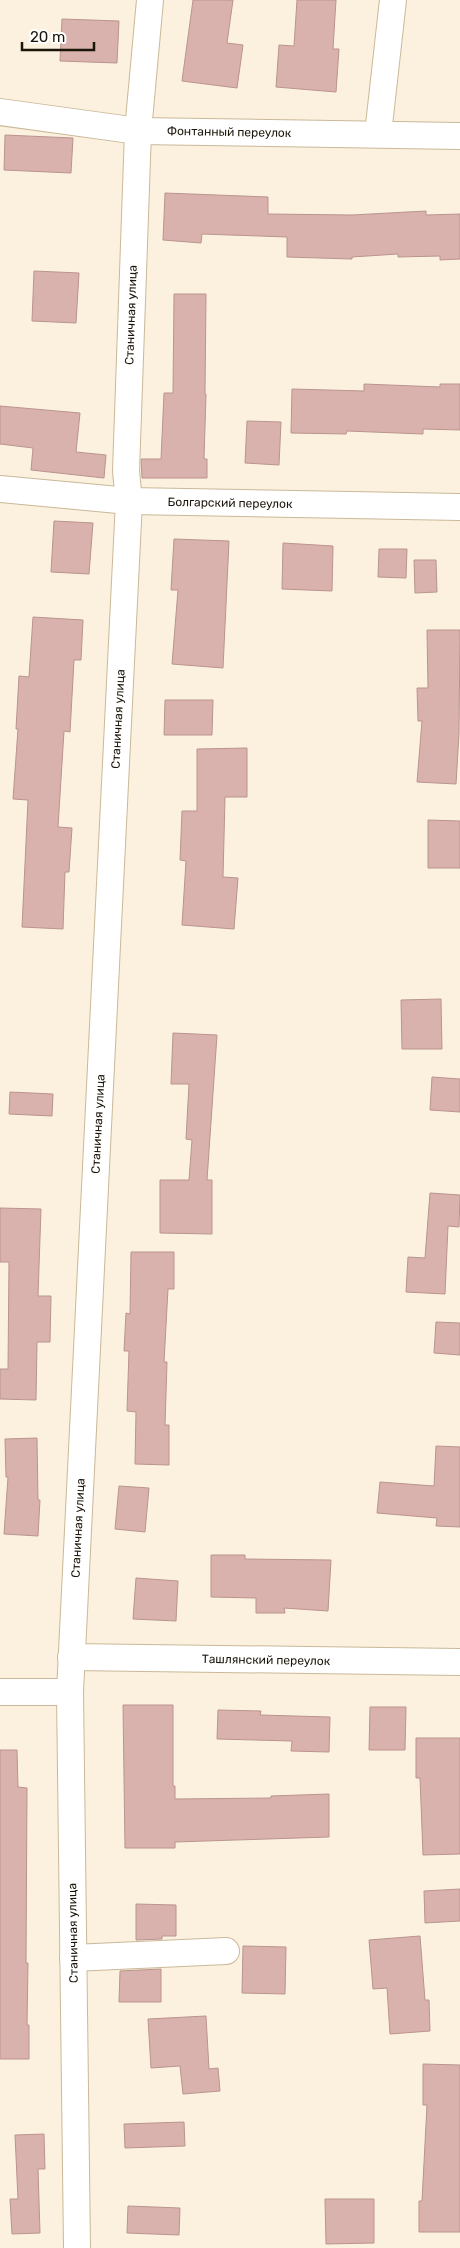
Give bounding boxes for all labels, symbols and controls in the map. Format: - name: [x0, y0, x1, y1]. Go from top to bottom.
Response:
- scale bar: [22, 20, 95, 52]
- text: 20 m: [30, 28, 65, 46]
- street label: Фонтанный переулок: [167, 124, 292, 140]
- street label: Станичная улица: [122, 265, 140, 365]
- street label: Болгарский переулок: [167, 495, 293, 511]
- street label: Станичная улица: [108, 669, 128, 769]
- street label: Станичная улица: [88, 1074, 108, 1174]
- street label: Станичная улица: [68, 1478, 88, 1578]
- street label: Ташлянский переулок: [202, 1652, 331, 1668]
- street label: Станичная улица: [65, 1883, 81, 1983]

